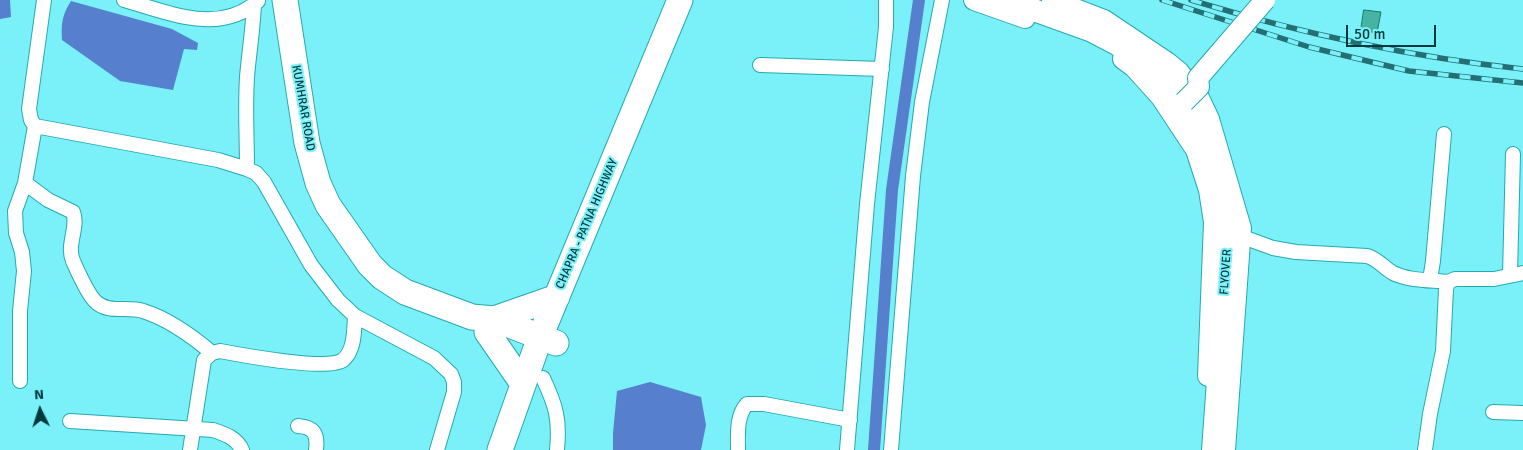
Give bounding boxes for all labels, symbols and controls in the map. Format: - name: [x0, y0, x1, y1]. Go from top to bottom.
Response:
- scale bar: [1348, 15, 1438, 47]
- text: 50 m: [1354, 25, 1385, 43]
- street label: KUMHRAR ROAD: [288, 64, 318, 152]
- street label: CHAPRA - PATNA HIGHWAY: [553, 157, 621, 291]
- street label: FLYOVER: [1217, 249, 1235, 295]
- north arrow: [15, 385, 65, 435]
- text: N: [33, 386, 44, 403]

